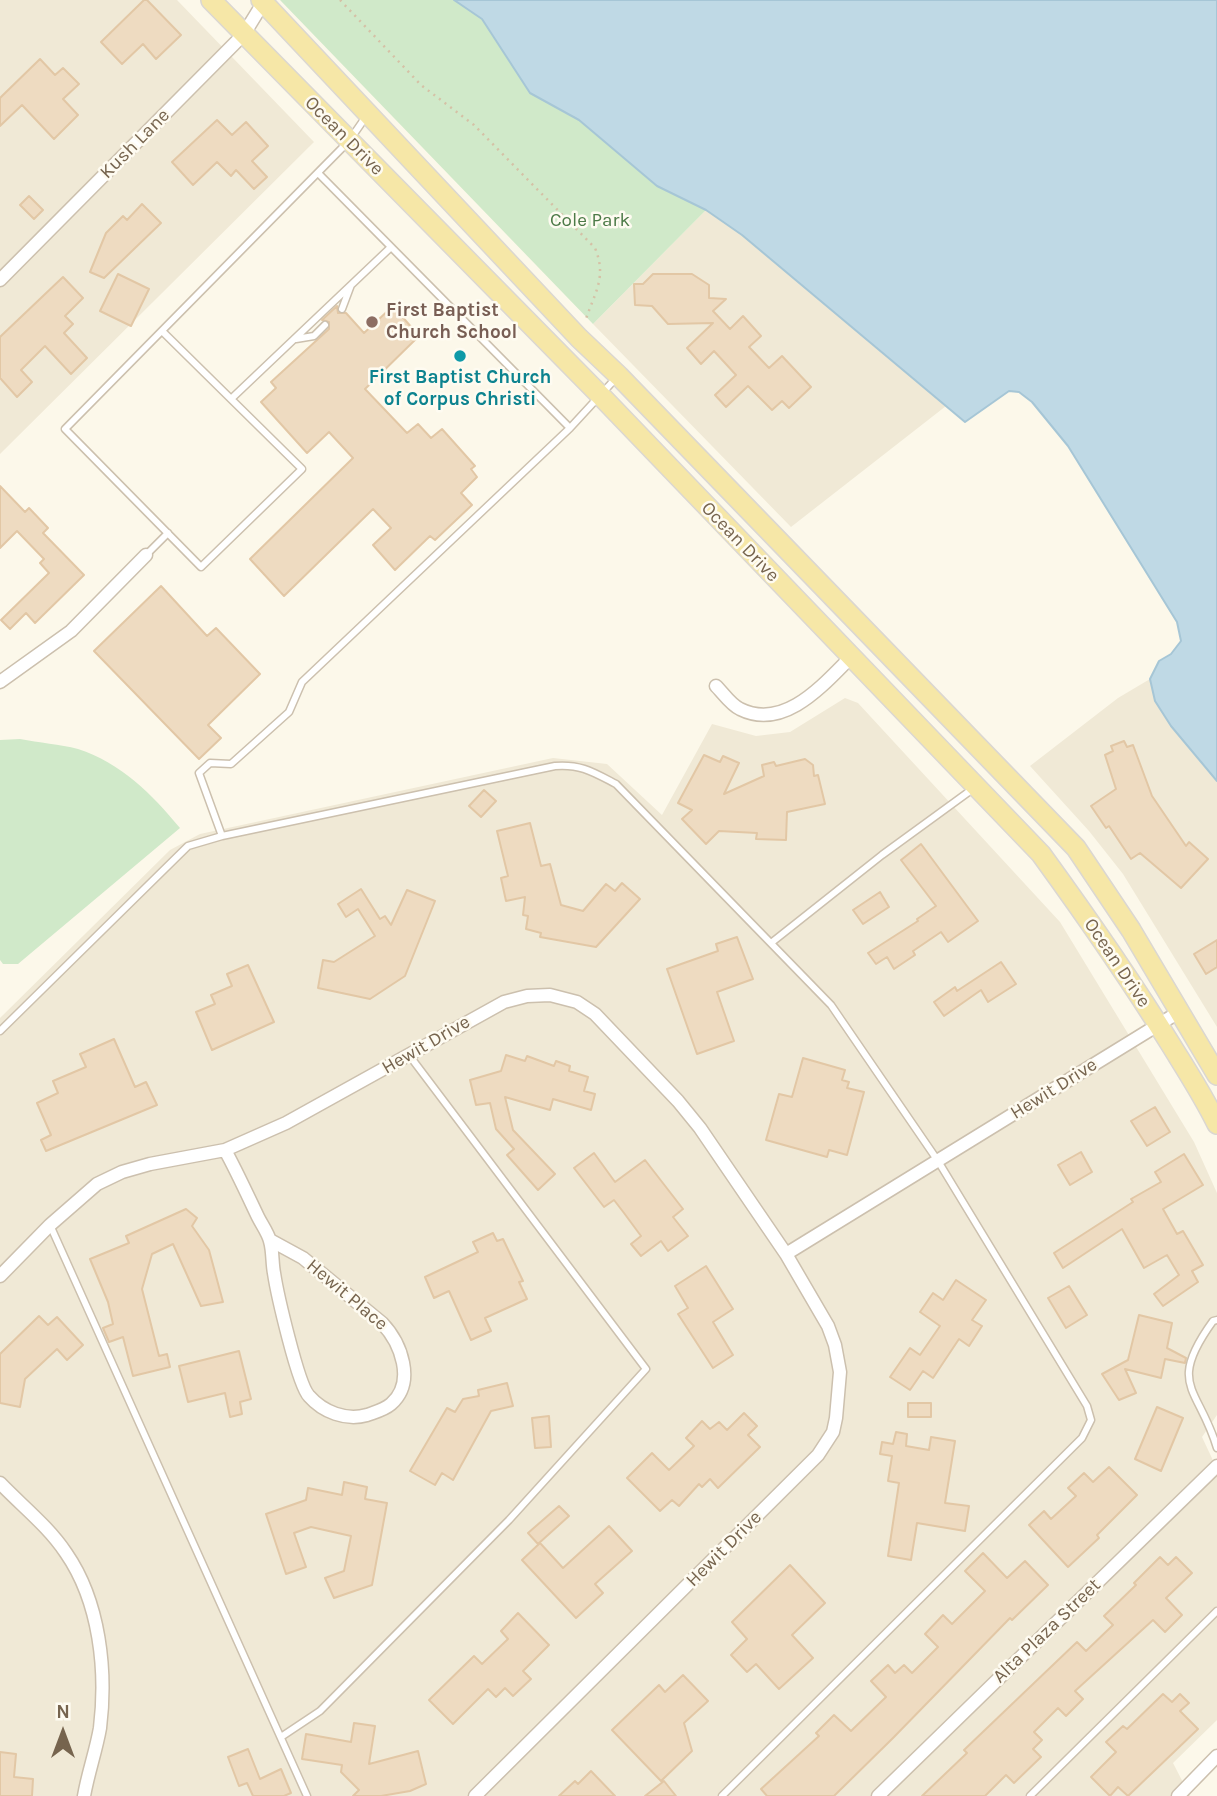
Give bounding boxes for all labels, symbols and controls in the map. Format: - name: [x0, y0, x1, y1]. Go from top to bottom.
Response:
- street label: Ocean Drive: [300, 92, 388, 180]
- street label: Kush Lane: [95, 104, 175, 184]
- park label: Cole Park: [550, 210, 630, 232]
- place label: First Baptist Church School: [386, 300, 517, 344]
- marker: First Baptist Church School: [364, 314, 380, 330]
- marker: First Baptist Church of Corpus Christi: [452, 348, 468, 364]
- place label: First Baptist Church of Corpus Christi: [369, 367, 551, 411]
- street label: Ocean Drive: [696, 497, 784, 587]
- street label: Ocean Drive: [1079, 914, 1155, 1012]
- street label: Hewit Drive: [378, 1011, 474, 1079]
- street label: Hewit Drive: [1006, 1053, 1102, 1125]
- street label: Hewit Place: [302, 1254, 392, 1336]
- street label: Hewit Drive: [681, 1506, 767, 1592]
- street label: Alta Plaza Street: [988, 1574, 1106, 1688]
- north arrow: [28, 1698, 98, 1768]
- text: N: [56, 1701, 70, 1723]

